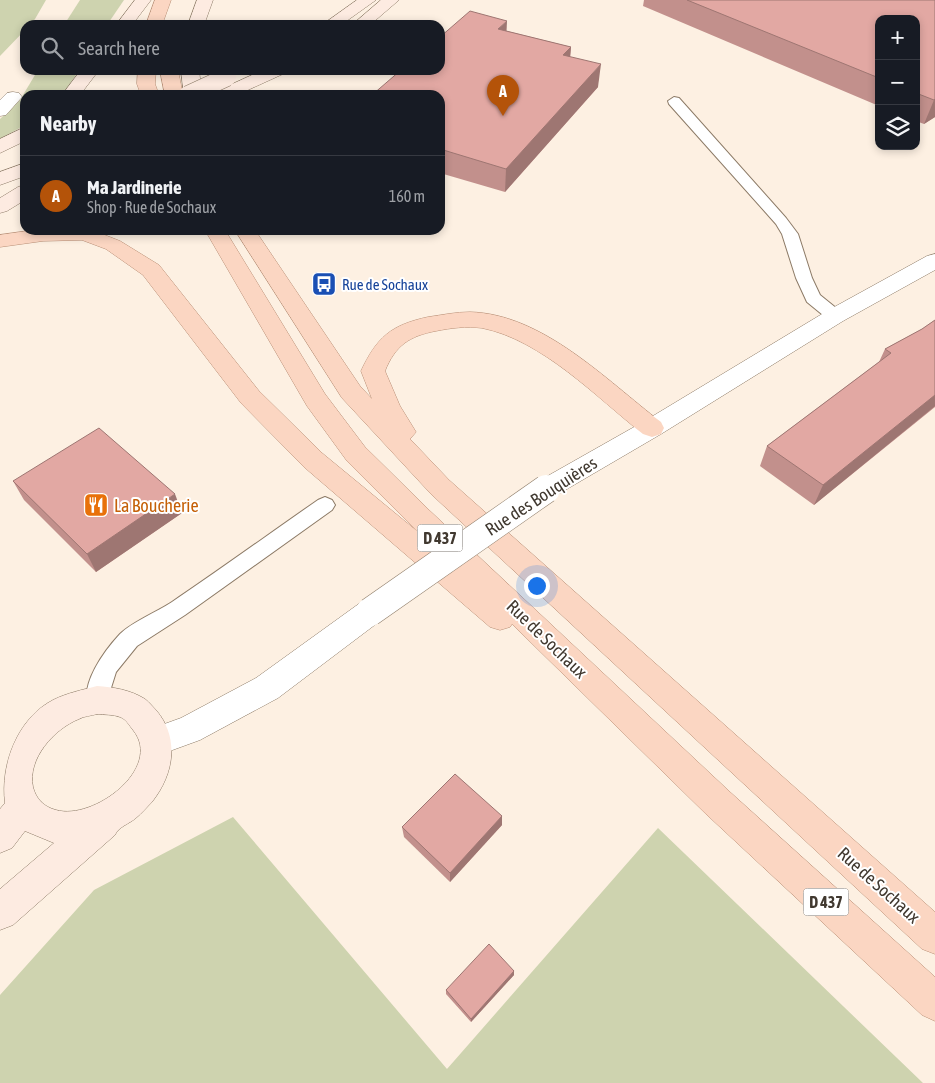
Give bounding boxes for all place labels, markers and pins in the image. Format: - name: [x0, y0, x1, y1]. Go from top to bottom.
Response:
- pin: A: [487, 75, 519, 116]
- bus stop icon: Rue de Sochaux: [311, 271, 337, 297]
- place label: Rue de Sochaux: [342, 276, 428, 293]
- restaurant icon: La Boucherie: [83, 492, 109, 518]
- place label: La Boucherie: [114, 495, 199, 516]

